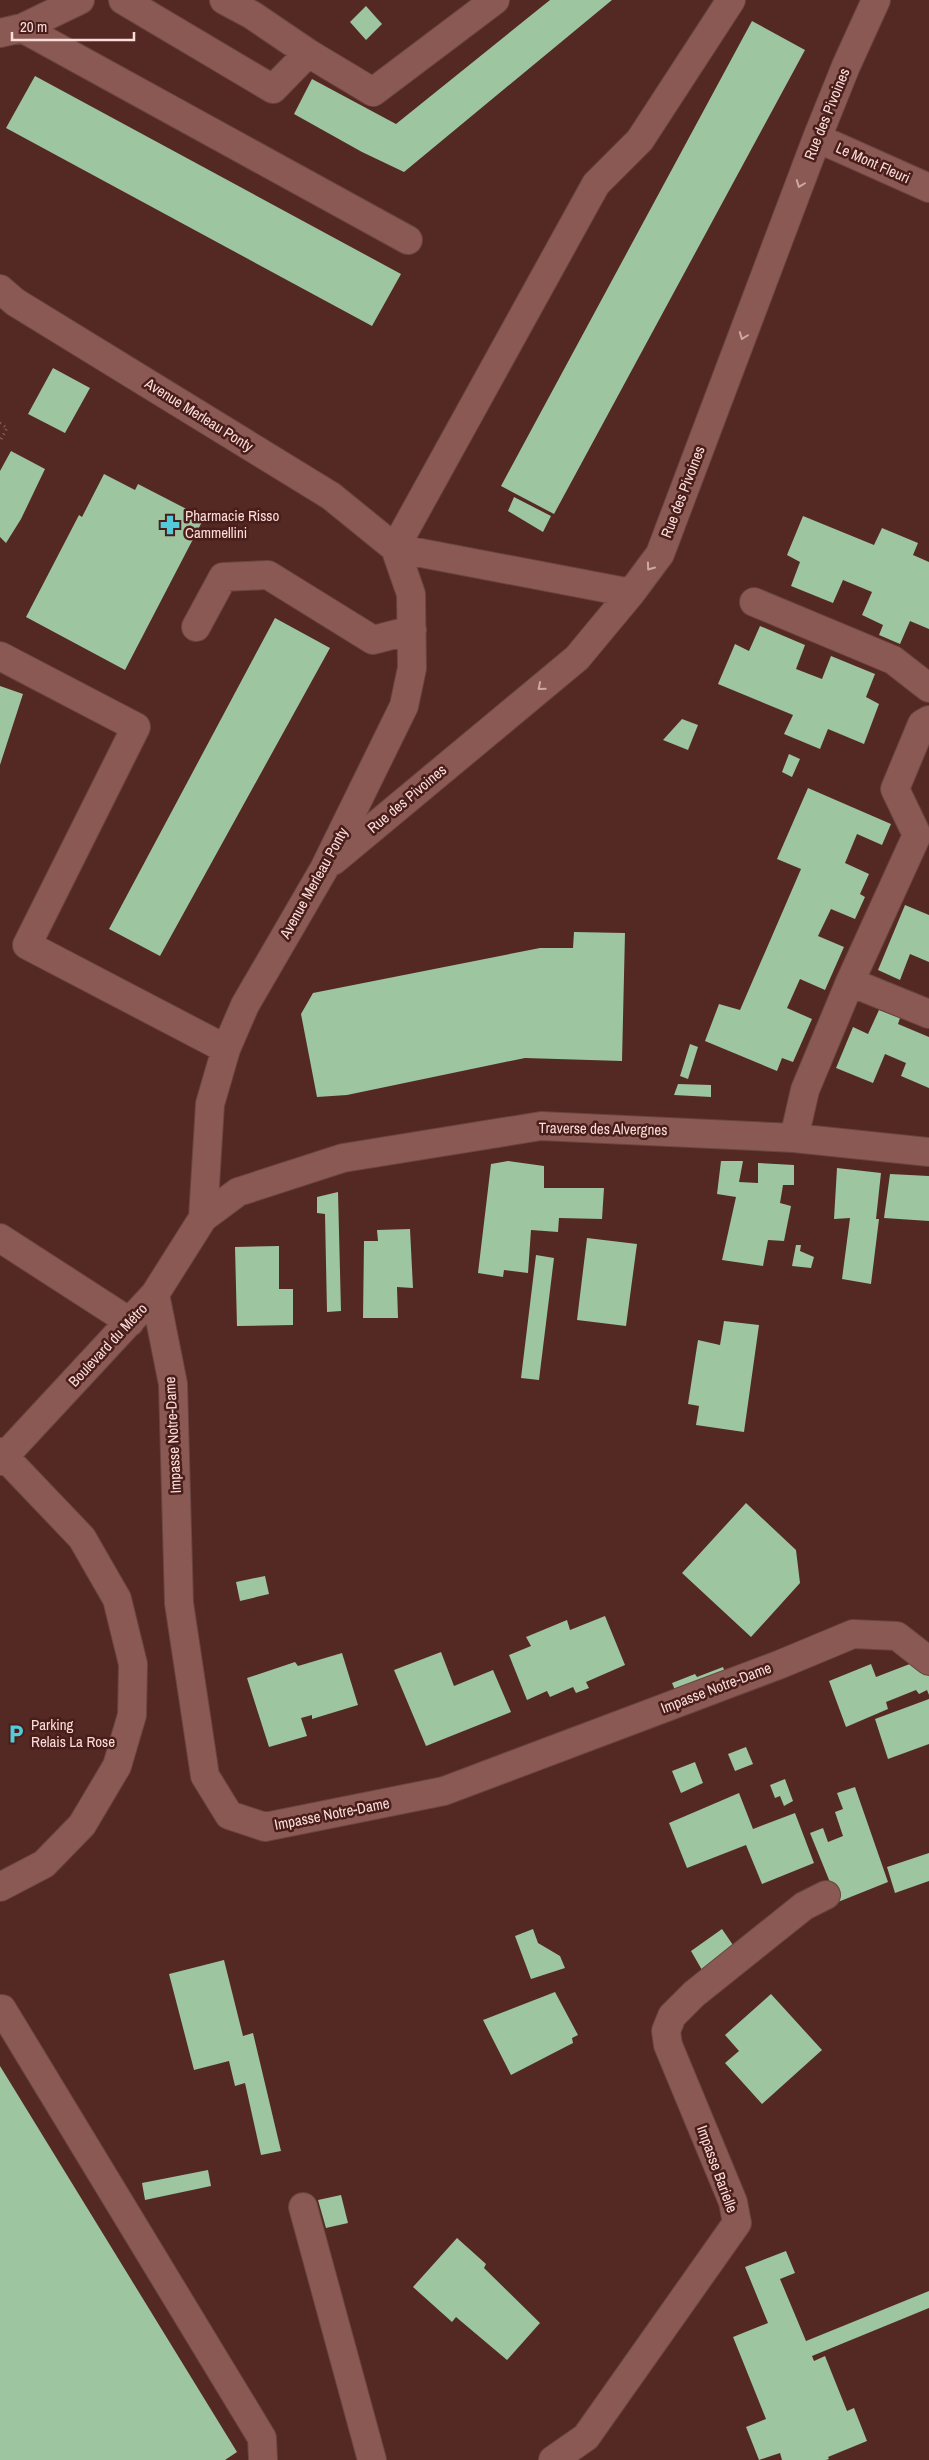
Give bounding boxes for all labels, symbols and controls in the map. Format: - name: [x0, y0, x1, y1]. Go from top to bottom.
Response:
- scale bar: [12, 10, 135, 42]
- text: 20 m: [20, 16, 47, 37]
- street label: Rue des Pivoines: [799, 65, 854, 163]
- street label: Le Mont Fleuri: [833, 137, 914, 188]
- one-way arrow: [796, 179, 806, 187]
- one-way arrow: [738, 331, 748, 339]
- street label: Avenue Merleau Ponty: [140, 372, 258, 457]
- street label: Rue des Pivoines: [655, 443, 710, 541]
- place label: Pharmacie Risso Cammellini: [185, 505, 279, 543]
- pharmacy icon: Pharmacie Risso Cammellini: [159, 514, 181, 536]
- one-way arrow: [648, 561, 656, 570]
- one-way arrow: [538, 681, 547, 690]
- street label: Rue des Pivoines: [363, 759, 451, 838]
- street label: Avenue Merleau Ponty: [274, 823, 353, 943]
- street label: Traverse des Alvergnes: [538, 1117, 668, 1140]
- street label: Boulevard du Métro: [63, 1298, 152, 1391]
- street label: Impasse Notre-Dame: [159, 1376, 186, 1494]
- street label: Impasse Notre-Dame: [657, 1657, 774, 1718]
- place label: Parking Relais La Rose: [31, 1714, 115, 1752]
- parking icon: Parking Relais La Rose: [5, 1723, 27, 1745]
- street label: Impasse Notre-Dame: [273, 1792, 391, 1835]
- street label: Impasse Barielle: [692, 2122, 743, 2216]

